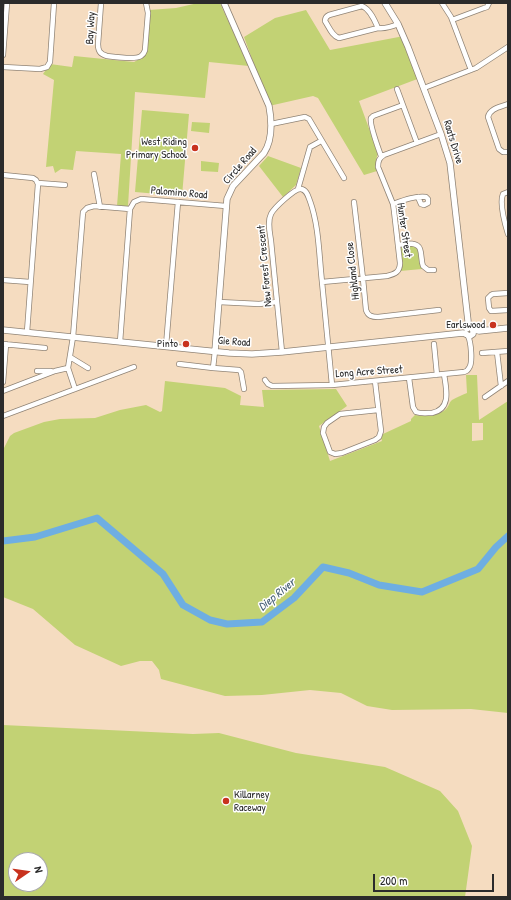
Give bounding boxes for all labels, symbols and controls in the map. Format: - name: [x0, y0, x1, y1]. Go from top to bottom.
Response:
- street label: Bay Way: [84, 11, 98, 45]
- street label: Raats Drive: [440, 119, 466, 165]
- place label: West Riding Primary School: [126, 135, 187, 161]
- marker: West Riding Primary School: [190, 143, 200, 153]
- street label: Circle Road: [220, 145, 260, 187]
- street label: Palomino Road: [150, 184, 208, 202]
- street label: Hunter Street: [394, 202, 414, 258]
- street label: New Forest Crescent: [255, 225, 275, 307]
- street label: Highland Close: [343, 241, 363, 301]
- place label: Earlswood: [446, 318, 485, 332]
- marker: Earlswood: [488, 320, 498, 330]
- street label: Gie Road: [217, 334, 251, 350]
- place label: Pinto: [157, 337, 178, 351]
- marker: Pinto: [181, 339, 191, 349]
- street label: Long Acre Street: [335, 363, 403, 381]
- water label: Diep River: [256, 576, 298, 614]
- place label: Killarney Raceway: [234, 788, 270, 814]
- marker: Killarney Raceway: [221, 796, 231, 806]
- north arrow: [8, 852, 48, 892]
- text: N: [31, 865, 46, 874]
- scale bar: [375, 866, 496, 892]
- text: 200 m: [380, 872, 407, 889]

